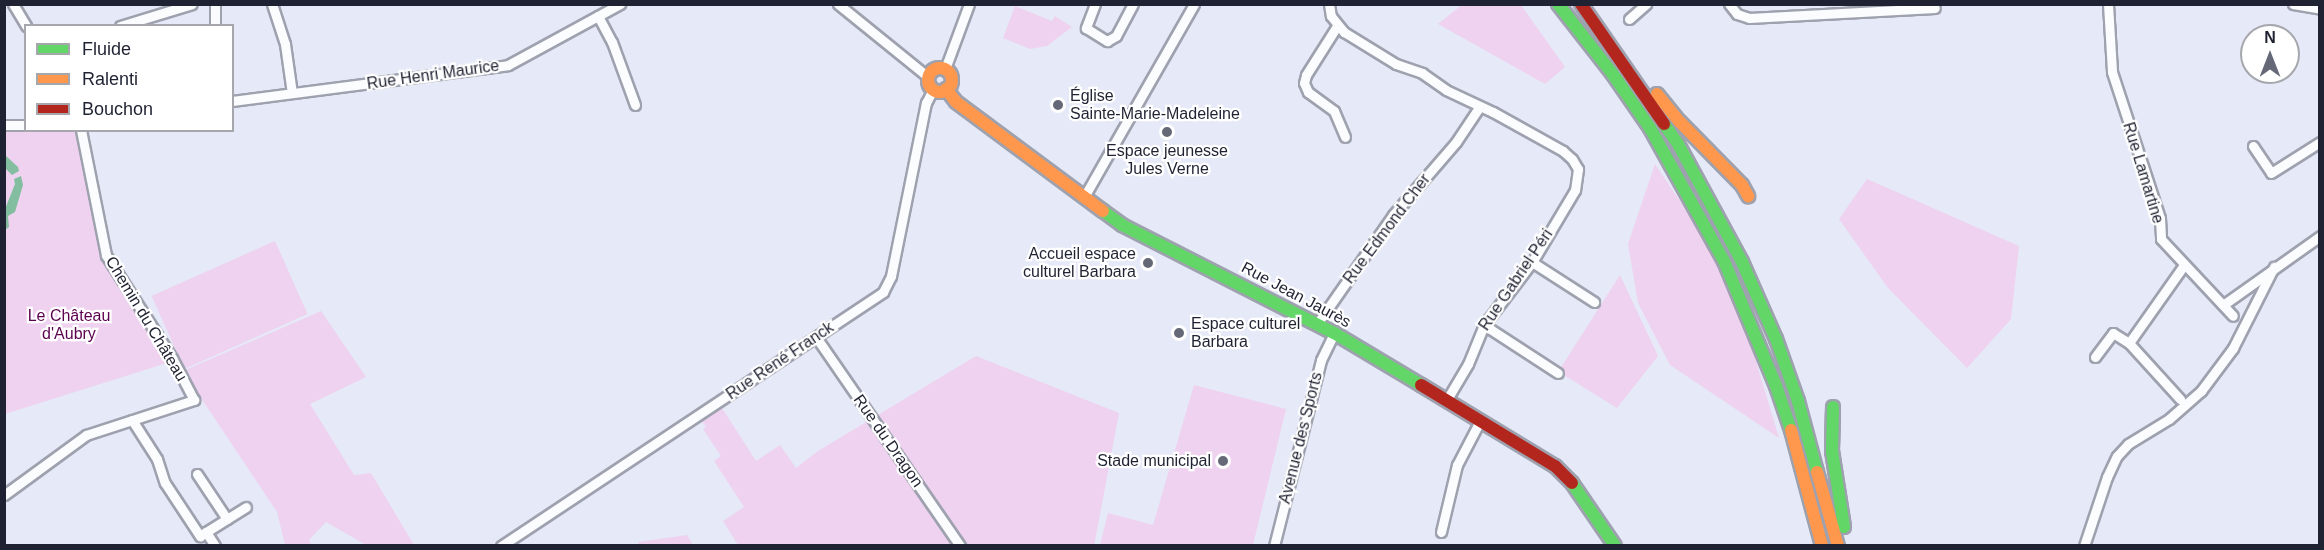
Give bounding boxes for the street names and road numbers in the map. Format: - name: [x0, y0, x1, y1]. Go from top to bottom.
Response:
- street label: Rue Henri Maurice: [366, 56, 500, 94]
- street label: Rue Lamartine: [2118, 120, 2168, 226]
- street label: Rue Edmond Cher: [1339, 170, 1435, 288]
- street label: Rue Gabriel Péri: [1475, 226, 1557, 334]
- street label: Chemin du Château: [101, 253, 191, 385]
- street label: Rue Jean Jaurès: [1238, 258, 1354, 332]
- street label: Rue René Franck: [723, 318, 837, 404]
- street label: Avenue des Sports: [1275, 370, 1327, 506]
- street label: Rue du Dragon: [849, 391, 927, 491]

